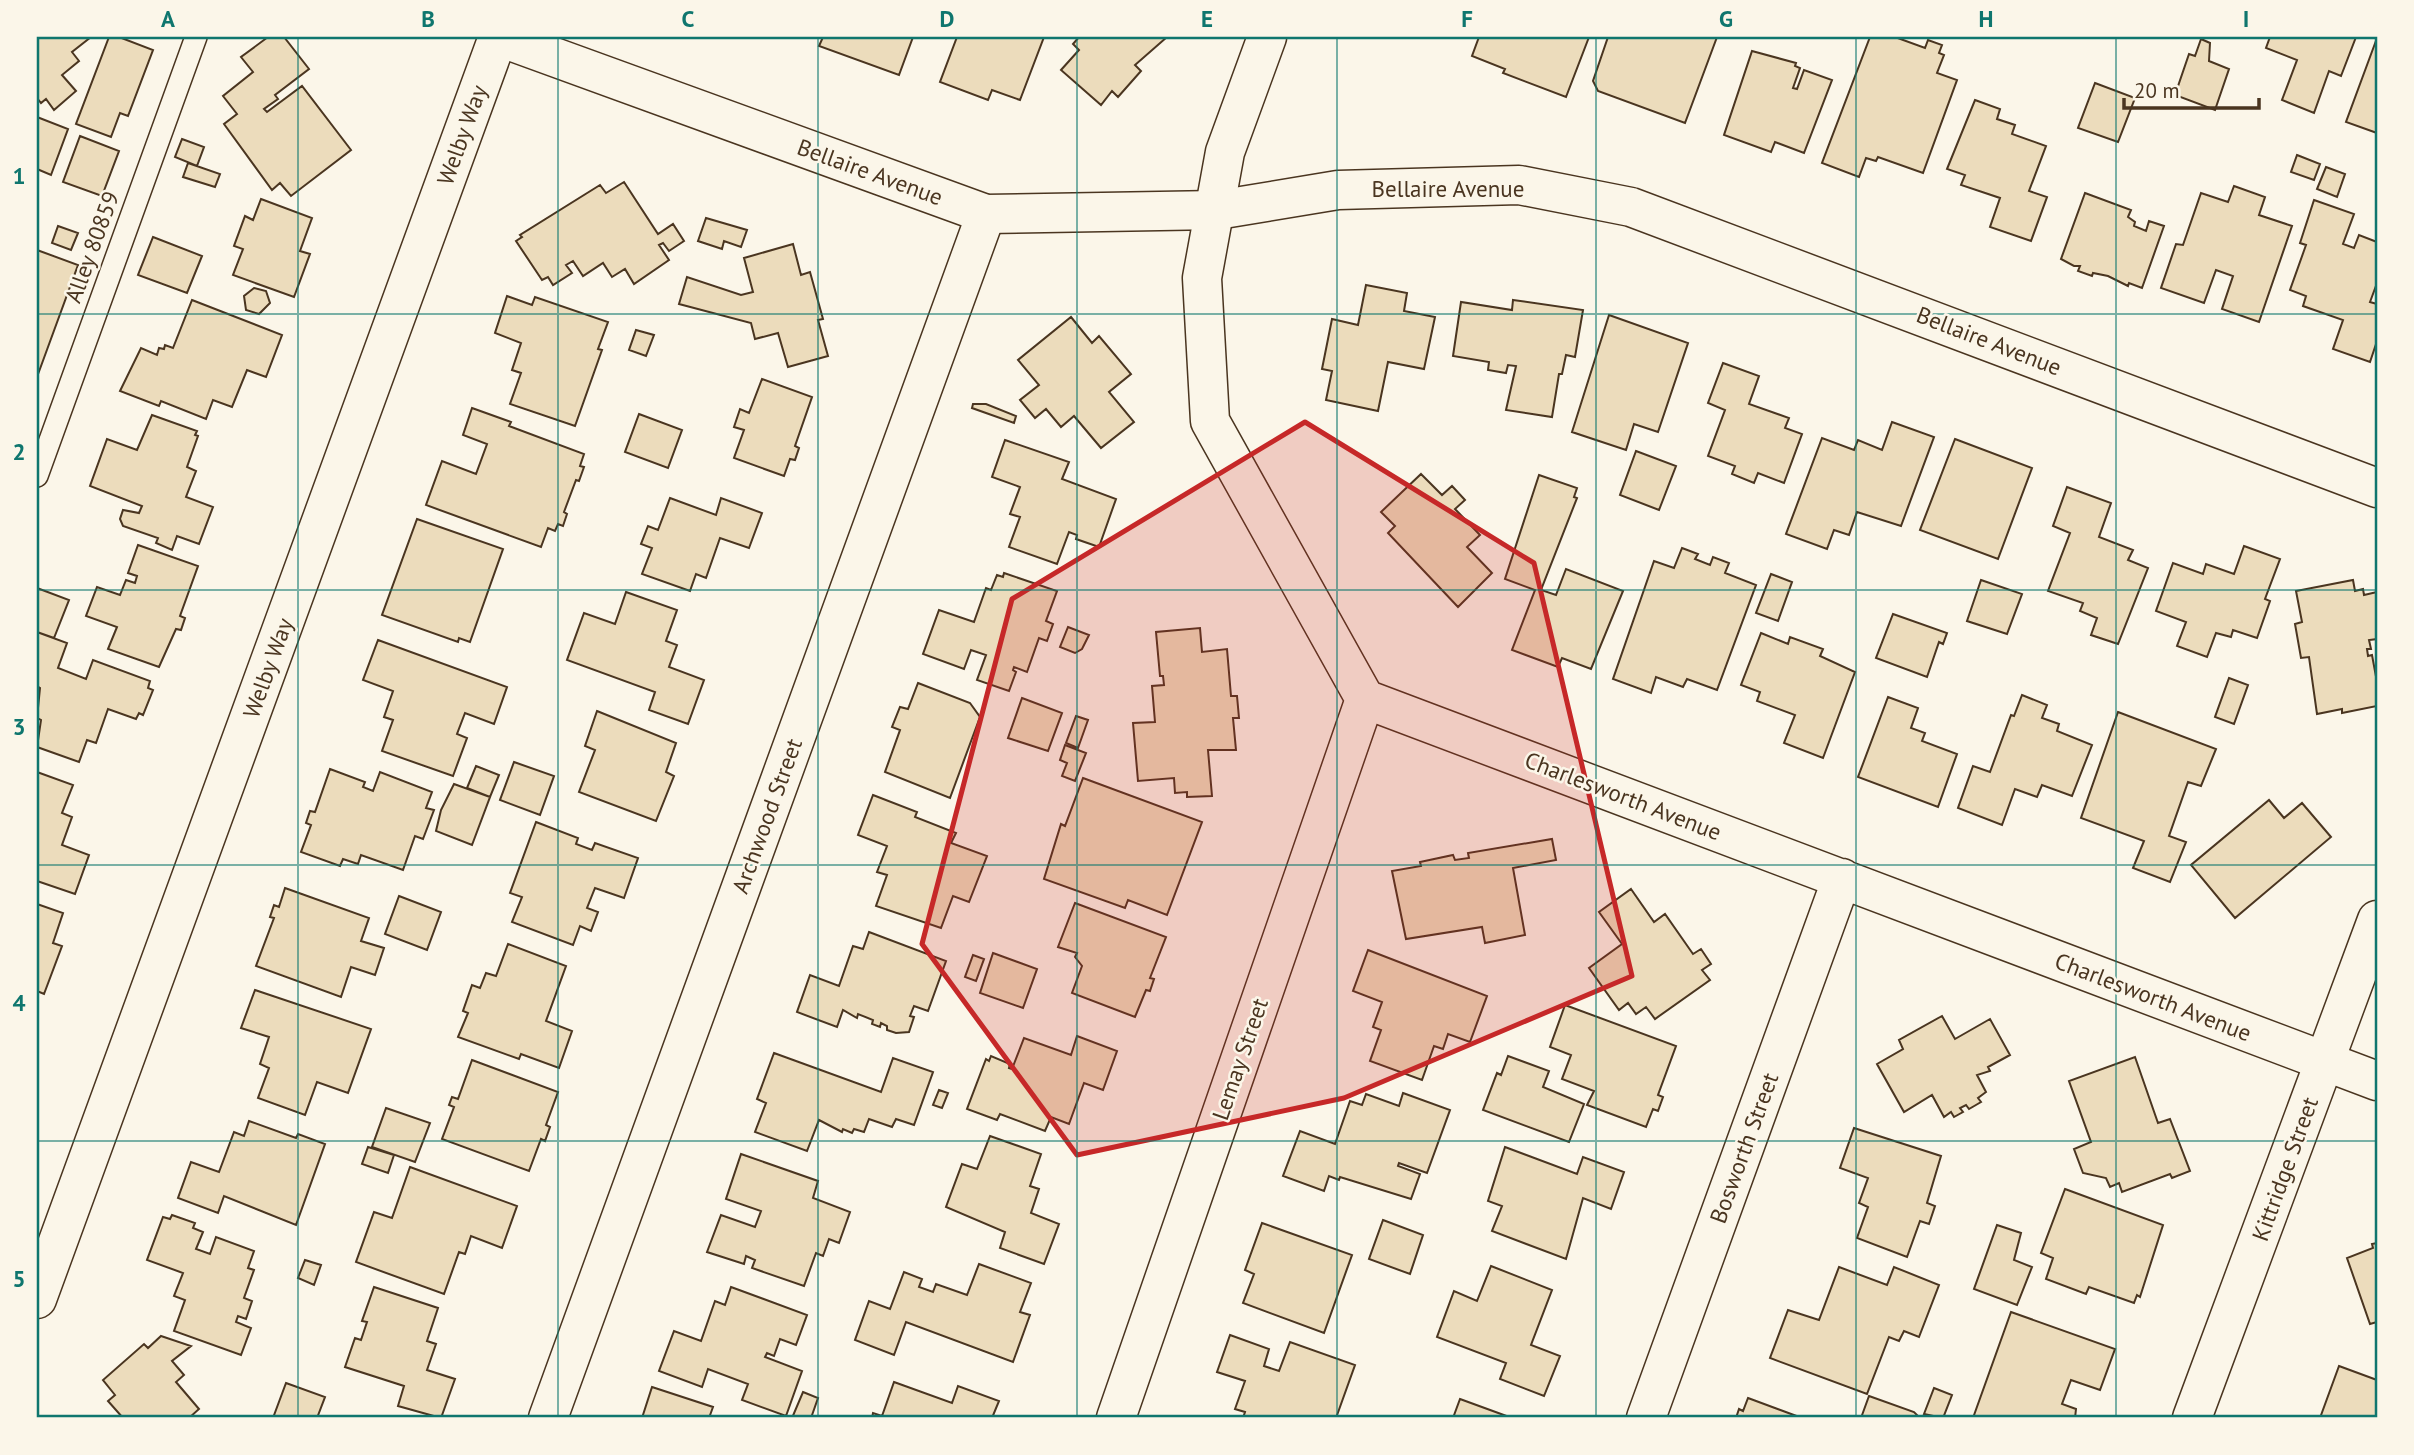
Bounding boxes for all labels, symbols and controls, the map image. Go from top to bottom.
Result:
text: A [161,4,175,33]
text: B [421,4,435,33]
text: C [682,4,695,33]
text: D [940,4,954,33]
text: E [1201,4,1213,33]
text: F [1461,4,1473,33]
text: G [1719,4,1733,33]
text: H [1979,4,1993,33]
text: I [2243,4,2249,33]
scale bar [2124,66,2258,110]
text: 20 m [2134,77,2180,104]
street label: Welby Way [430,81,493,189]
street label: Bellaire Avenue [793,132,947,211]
text: 1 [12,161,26,190]
street label: Bellaire Avenue [1372,174,1524,203]
street label: Alley 80859 [58,187,125,307]
street label: Bellaire Avenue [1913,300,2066,381]
text: 2 [12,437,26,466]
street label: Welby Way [236,614,299,722]
text: 3 [12,712,26,741]
street label: Archwood Street [725,734,808,897]
street label: Charlesworth Avenue [1521,745,1726,846]
street label: Charlesworth Avenue [2051,946,2256,1047]
text: 4 [12,988,26,1017]
street label: Lemay Street [1205,994,1274,1124]
street label: Bosworth Street [1703,1068,1784,1227]
street label: Kittridge Street [2245,1093,2324,1245]
text: 5 [12,1264,26,1293]

